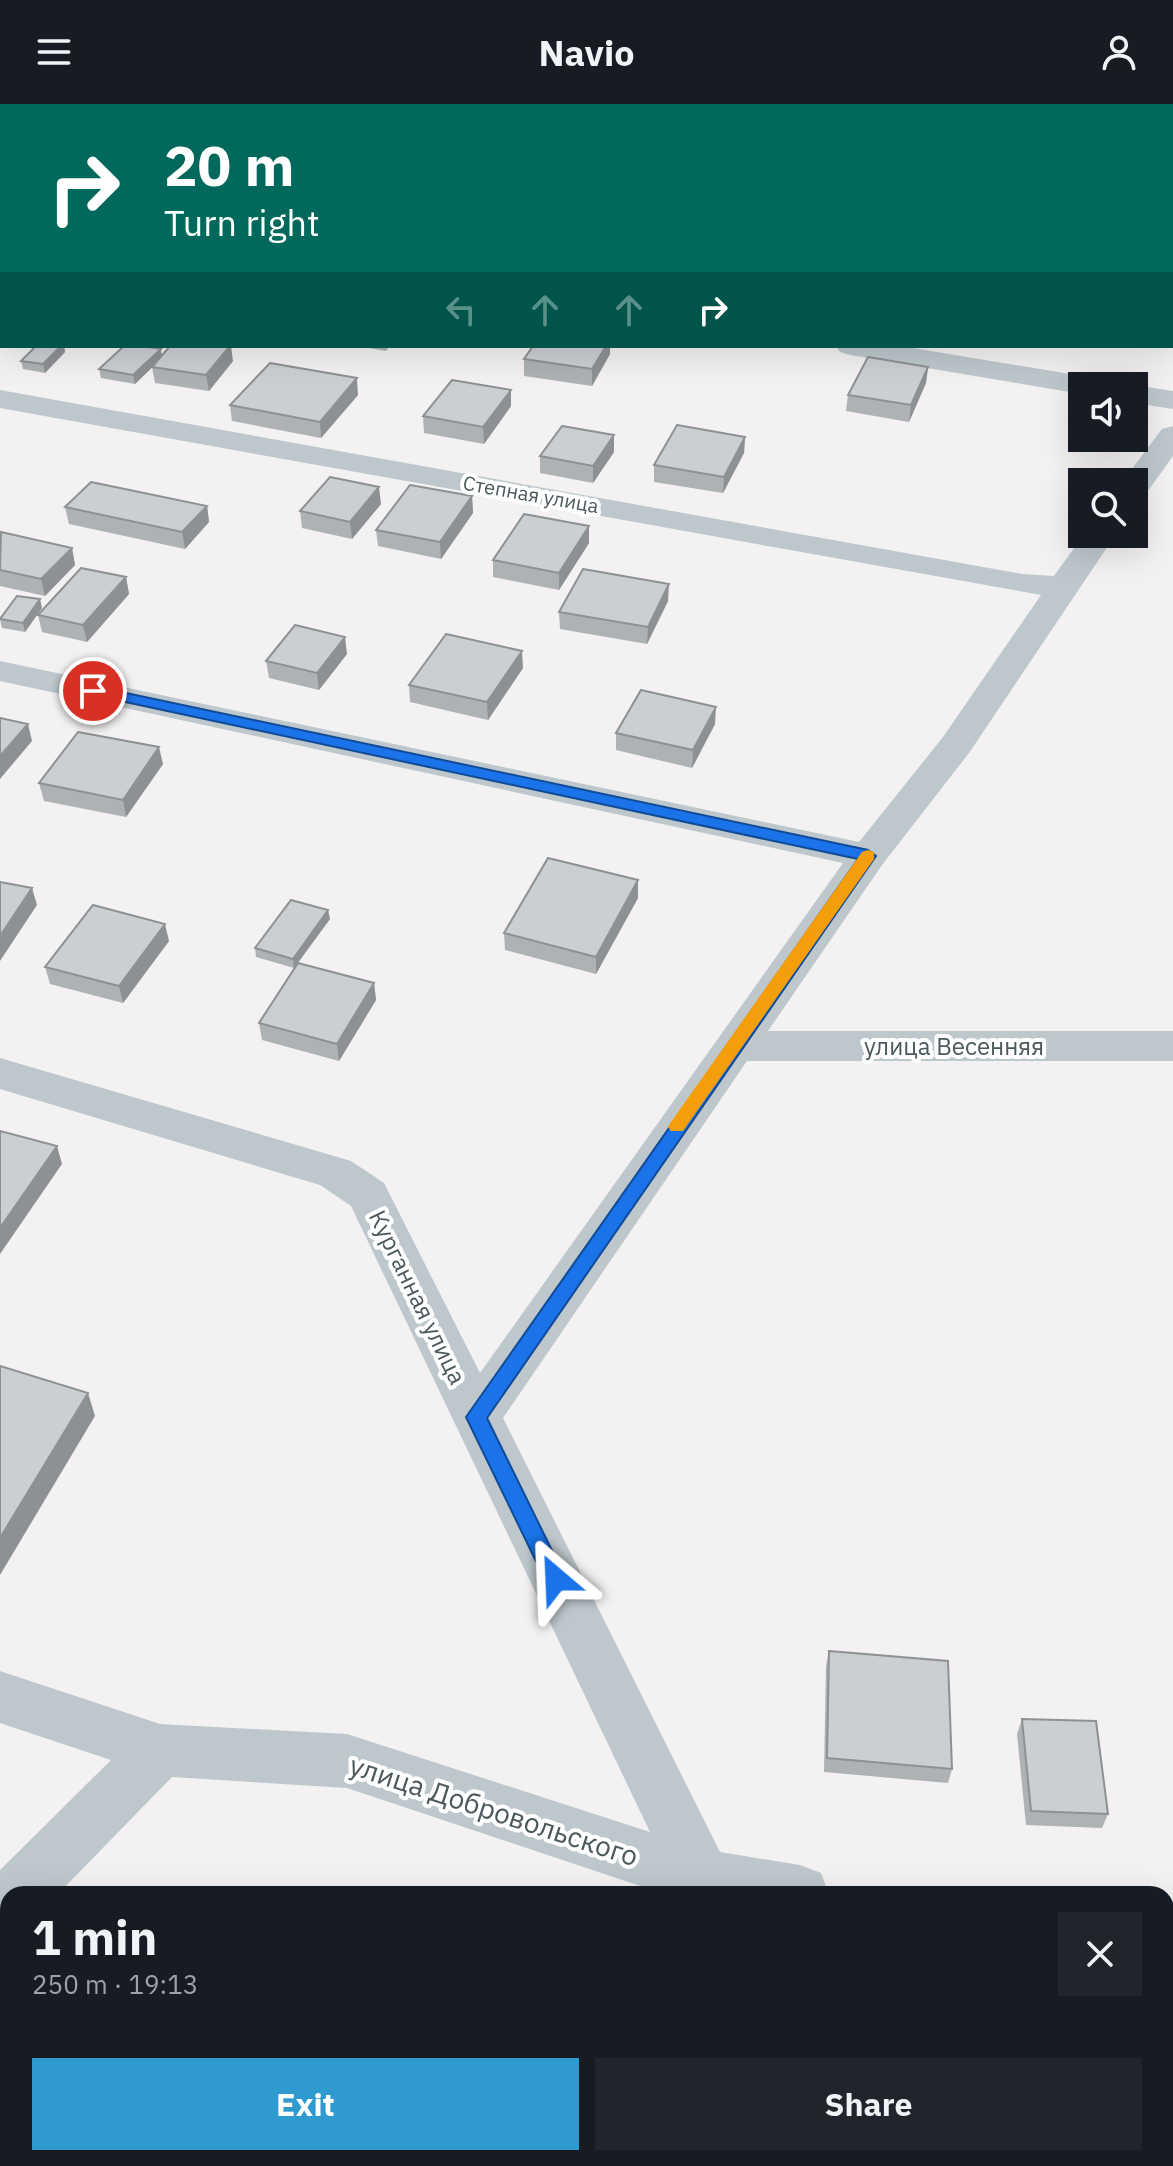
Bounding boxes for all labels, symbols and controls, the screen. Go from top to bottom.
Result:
text: Navio [538,29,635,76]
icon: menu [32,30,76,74]
icon: person [1097,30,1141,74]
text: 20 m [164,129,294,201]
icon: right [32,136,136,240]
text: Turn right [164,199,320,246]
icon: left [439,288,483,332]
icon: ahead [523,288,567,332]
icon: ahead [607,288,651,332]
icon: right [691,288,735,332]
map controls [1068,372,1148,548]
button: sound [1068,372,1148,452]
button: search [1068,468,1148,548]
street label: Степная улица [461,469,601,519]
pin [59,657,127,725]
icon: arrive [71,669,115,713]
street label: улица Весенняя [864,1030,1044,1062]
street label: Курганная улица [362,1205,474,1390]
position arrow [514,1537,598,1621]
street label: улица Добровольского [345,1746,643,1874]
text: 1 min [32,1906,157,1968]
button: close [1058,1912,1142,1996]
text: 250 m · 19:13 [32,1967,198,2001]
button: Exit [32,2058,579,2150]
button: Share [595,2058,1142,2150]

